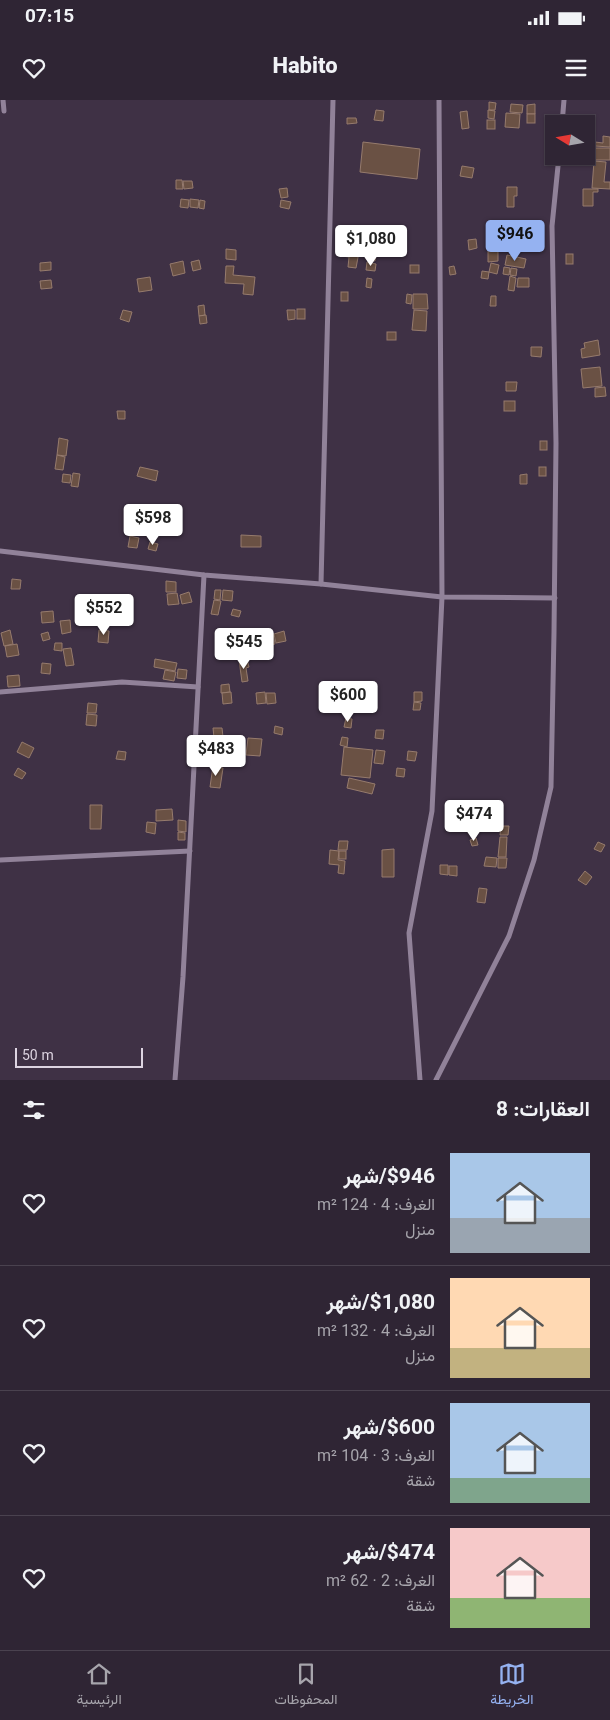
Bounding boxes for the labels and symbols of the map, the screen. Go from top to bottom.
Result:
north arrow [545,115,595,165]
pin: $946 [485,220,545,262]
pin: $1,080 [330,224,412,267]
pin: $598 [123,504,183,546]
pin: $552 [74,594,134,636]
pin: $545 [214,628,274,670]
pin: $600 [318,680,378,723]
pin: $483 [186,734,246,777]
pin: $474 [444,800,504,842]
scale bar [15,1045,142,1068]

